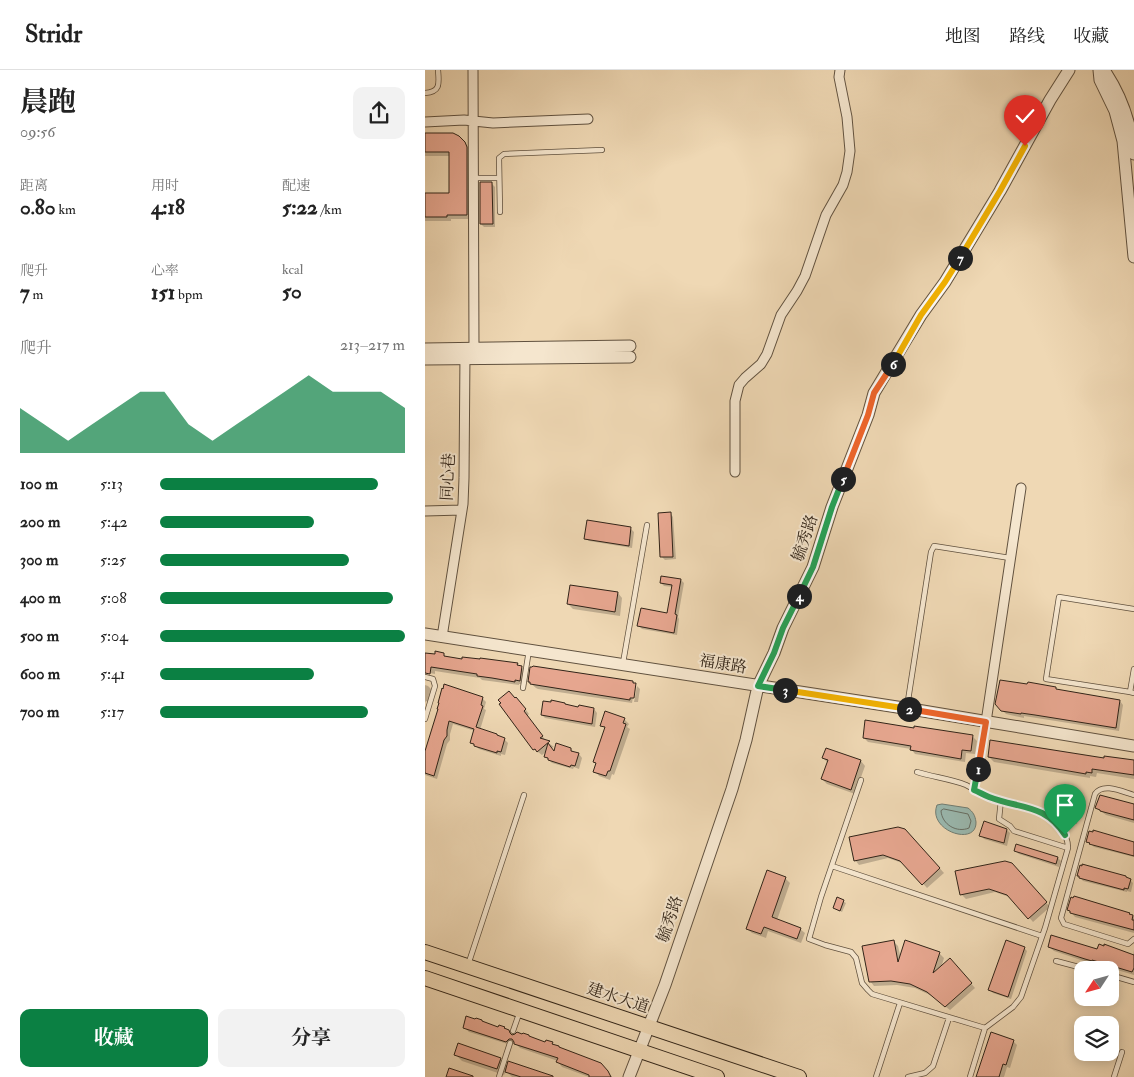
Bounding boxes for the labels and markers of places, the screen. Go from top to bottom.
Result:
pin [1004,95,1046,146]
pin: 7 [947,246,973,270]
pin: 6 [881,352,905,376]
pin: 5 [831,466,855,492]
pin: 4 [787,584,811,608]
pin: 3 [773,678,797,702]
pin: 2 [897,696,921,722]
pin: 1 [965,756,991,782]
pin [1044,784,1086,835]

